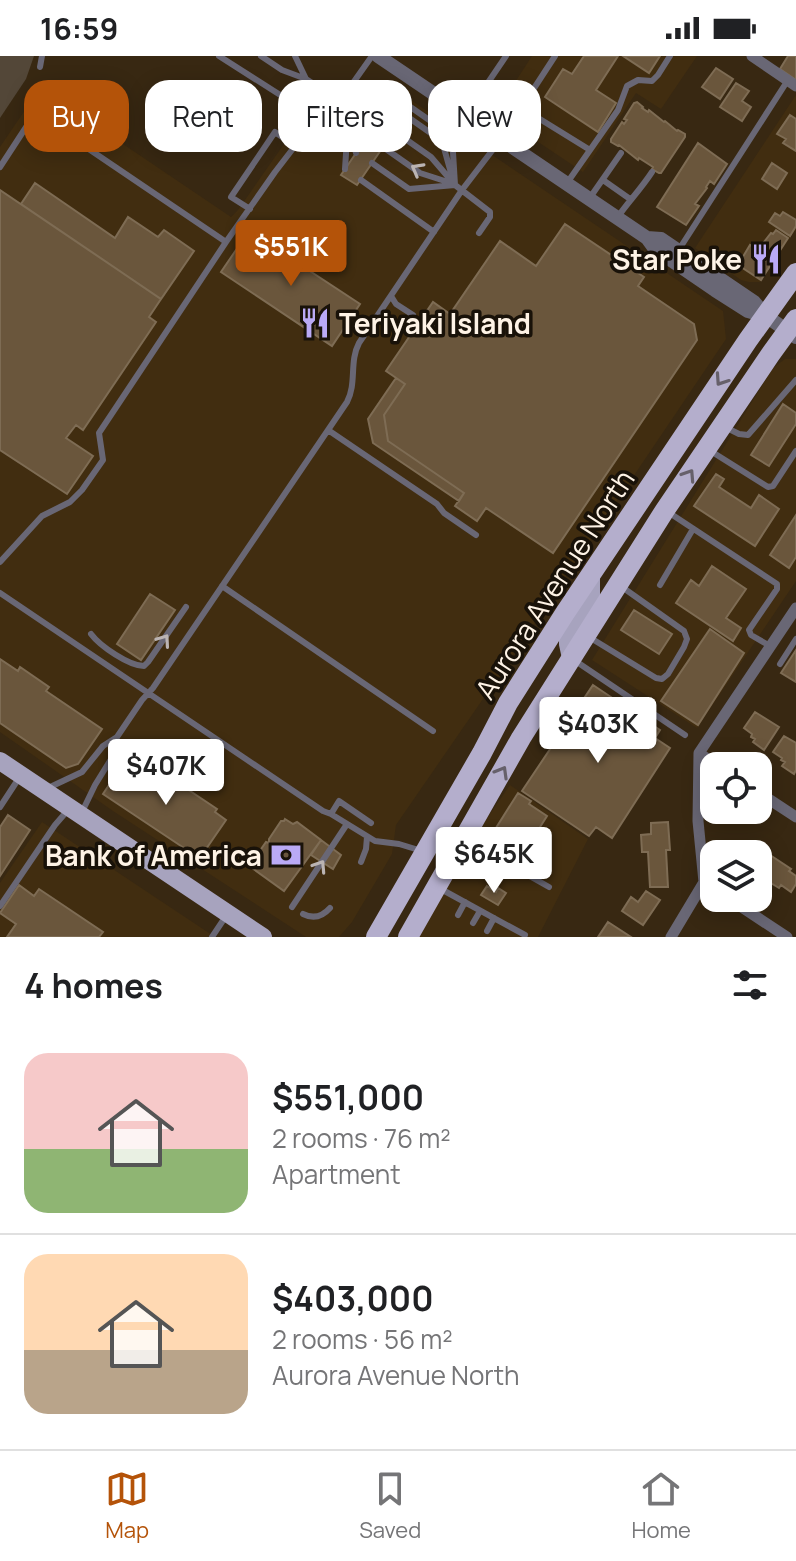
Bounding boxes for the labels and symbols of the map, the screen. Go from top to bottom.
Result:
one-way arrow [411,163,426,179]
pin: $551K [235,220,347,288]
place label: Star Poke [612,240,742,278]
restaurant icon: Star Poke [749,242,783,276]
place label: Teriyaki Island [339,304,531,342]
restaurant icon: Teriyaki Island [298,306,332,340]
one-way arrow [716,371,731,385]
street label: Aurora Avenue North [465,462,643,706]
one-way arrow [679,470,694,484]
one-way arrow [154,634,169,648]
pin: $403K [542,697,654,765]
pin: $407K [110,739,222,807]
one-way arrow [492,766,508,781]
pin: $645K [438,827,550,895]
place label: Bank of America [45,836,262,874]
bank icon: Bank of America [269,838,303,872]
one-way arrow [310,860,325,874]

